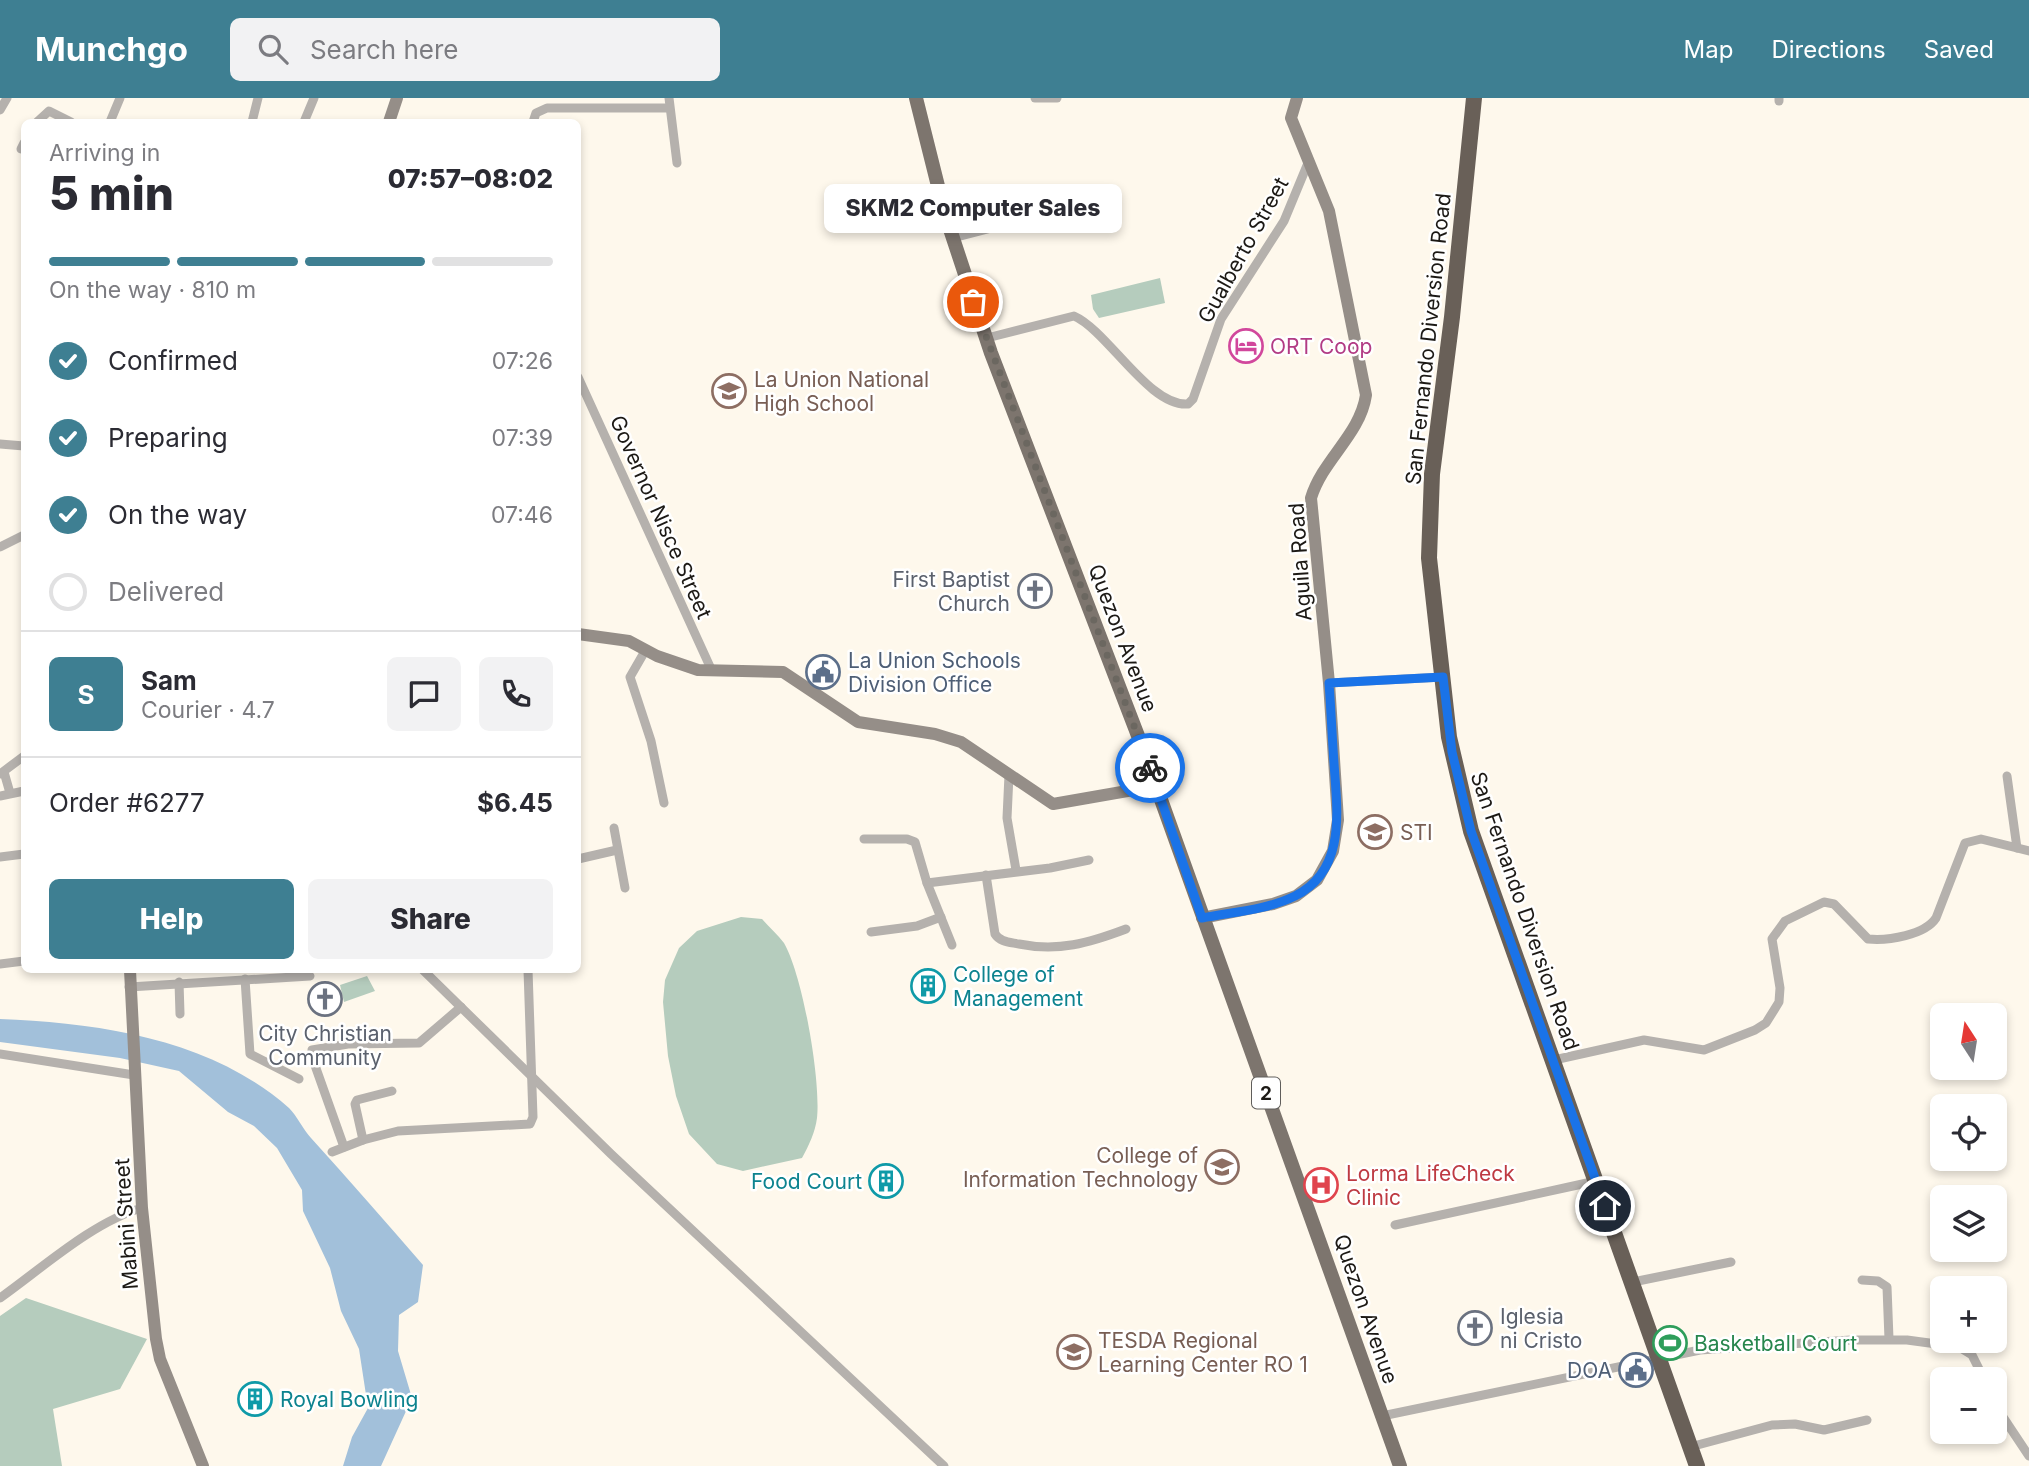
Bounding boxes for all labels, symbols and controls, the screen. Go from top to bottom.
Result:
search box [230,18,720,81]
text: Munchgo [35,29,188,69]
icon: search [254,30,292,68]
text: Search here [310,34,459,65]
text: Map [1684,35,1733,64]
text: Directions [1771,35,1886,64]
text: Saved [1924,35,1994,64]
text: Arriving in [49,139,160,167]
text: 07:57–08:02 [388,163,553,194]
text: 5 min [49,165,174,221]
street label: Gualberto Street [1193,173,1293,327]
callout: SKM2 Computer Sales [824,183,1122,232]
street label: San Fernando Diversion Road [1400,192,1456,486]
text: SKM2 Computer Sales [846,194,1100,222]
pin [943,272,1003,332]
text: On the way · 810 m [49,276,256,304]
icon: bag [954,283,992,321]
hotel icon: ORT Coop [1227,327,1265,365]
place label: ORT Coop [1270,334,1372,359]
icon: check [49,342,87,380]
text: Confirmed [108,345,238,376]
text: 07:26 [492,347,553,375]
place label: La Union National High School [754,367,929,416]
school or university icon: La Union National High School [710,372,748,410]
street label: Governor Nisce Street [605,411,717,623]
icon: check [49,419,87,457]
text: Preparing [108,422,228,453]
text: 07:39 [492,424,553,452]
icon: check [49,496,87,534]
text: On the way [108,499,247,530]
text: 07:46 [491,501,553,529]
street label: Aguila Road [1283,502,1317,622]
street label: Quezon Avenue [1083,561,1163,715]
place label: First Baptist Church [892,567,1010,616]
church icon: First Baptist Church [1016,572,1054,610]
text: Delivered [108,576,224,607]
place label: La Union Schools Division Office [848,648,1021,697]
public building icon: La Union Schools Division Office [804,653,842,691]
button: chat [387,657,461,731]
button: phone [479,657,553,731]
text: Sam [141,665,197,696]
text: S [77,679,95,710]
text: Courier · 4.7 [141,696,275,724]
courier [1115,733,1185,803]
icon: bike [1131,749,1169,787]
street label: San Fernando Diversion Road [1465,768,1585,1054]
text: Order #6277 [49,787,205,818]
text: $6.45 [477,787,553,818]
school or university icon: STI [1356,813,1394,851]
place label: STI [1400,820,1433,845]
button: Help [49,879,294,959]
button: Share [308,879,553,959]
place label: College of Management [953,962,1083,1011]
building icon: College of Management [909,967,947,1005]
church icon: City Christian Community [306,980,344,1018]
north arrow [1930,1003,2007,1080]
map controls [1930,1003,2007,1444]
place label: City Christian Community [258,1021,392,1070]
road number: 2 [1252,1077,1280,1108]
button: locate [1930,1094,2007,1171]
place label: College of Information Technology [963,1143,1198,1192]
school or university icon: College of Information Technology [1203,1148,1241,1186]
street label: Mabini Street [109,1157,143,1290]
place label: Lorma LifeCheck Clinic [1346,1161,1515,1210]
building icon: Food Court [867,1162,905,1200]
hospital icon: Lorma LifeCheck Clinic [1302,1166,1340,1204]
place label: Food Court [751,1169,862,1194]
pin [1575,1176,1635,1236]
button: layers [1930,1185,2007,1262]
icon: home [1586,1187,1624,1225]
street label: Quezon Avenue [1329,1231,1403,1387]
button: + [1930,1276,2007,1353]
place label: Iglesia ni Cristo [1500,1304,1582,1353]
church icon: Iglesia ni Cristo [1456,1309,1494,1347]
sports icon: Basketball Court [1651,1324,1689,1362]
place label: TESDA Regional Learning Center RO 1 [1098,1328,1308,1377]
place label: Basketball Court [1694,1331,1857,1356]
school or university icon: TESDA Regional Learning Center RO 1 [1055,1333,1093,1371]
public building icon: DOA [1617,1351,1655,1389]
place label: DOA [1567,1358,1612,1383]
button: − [1930,1367,2007,1444]
building icon: Royal Bowling [236,1380,274,1418]
place label: Royal Bowling [280,1387,418,1412]

